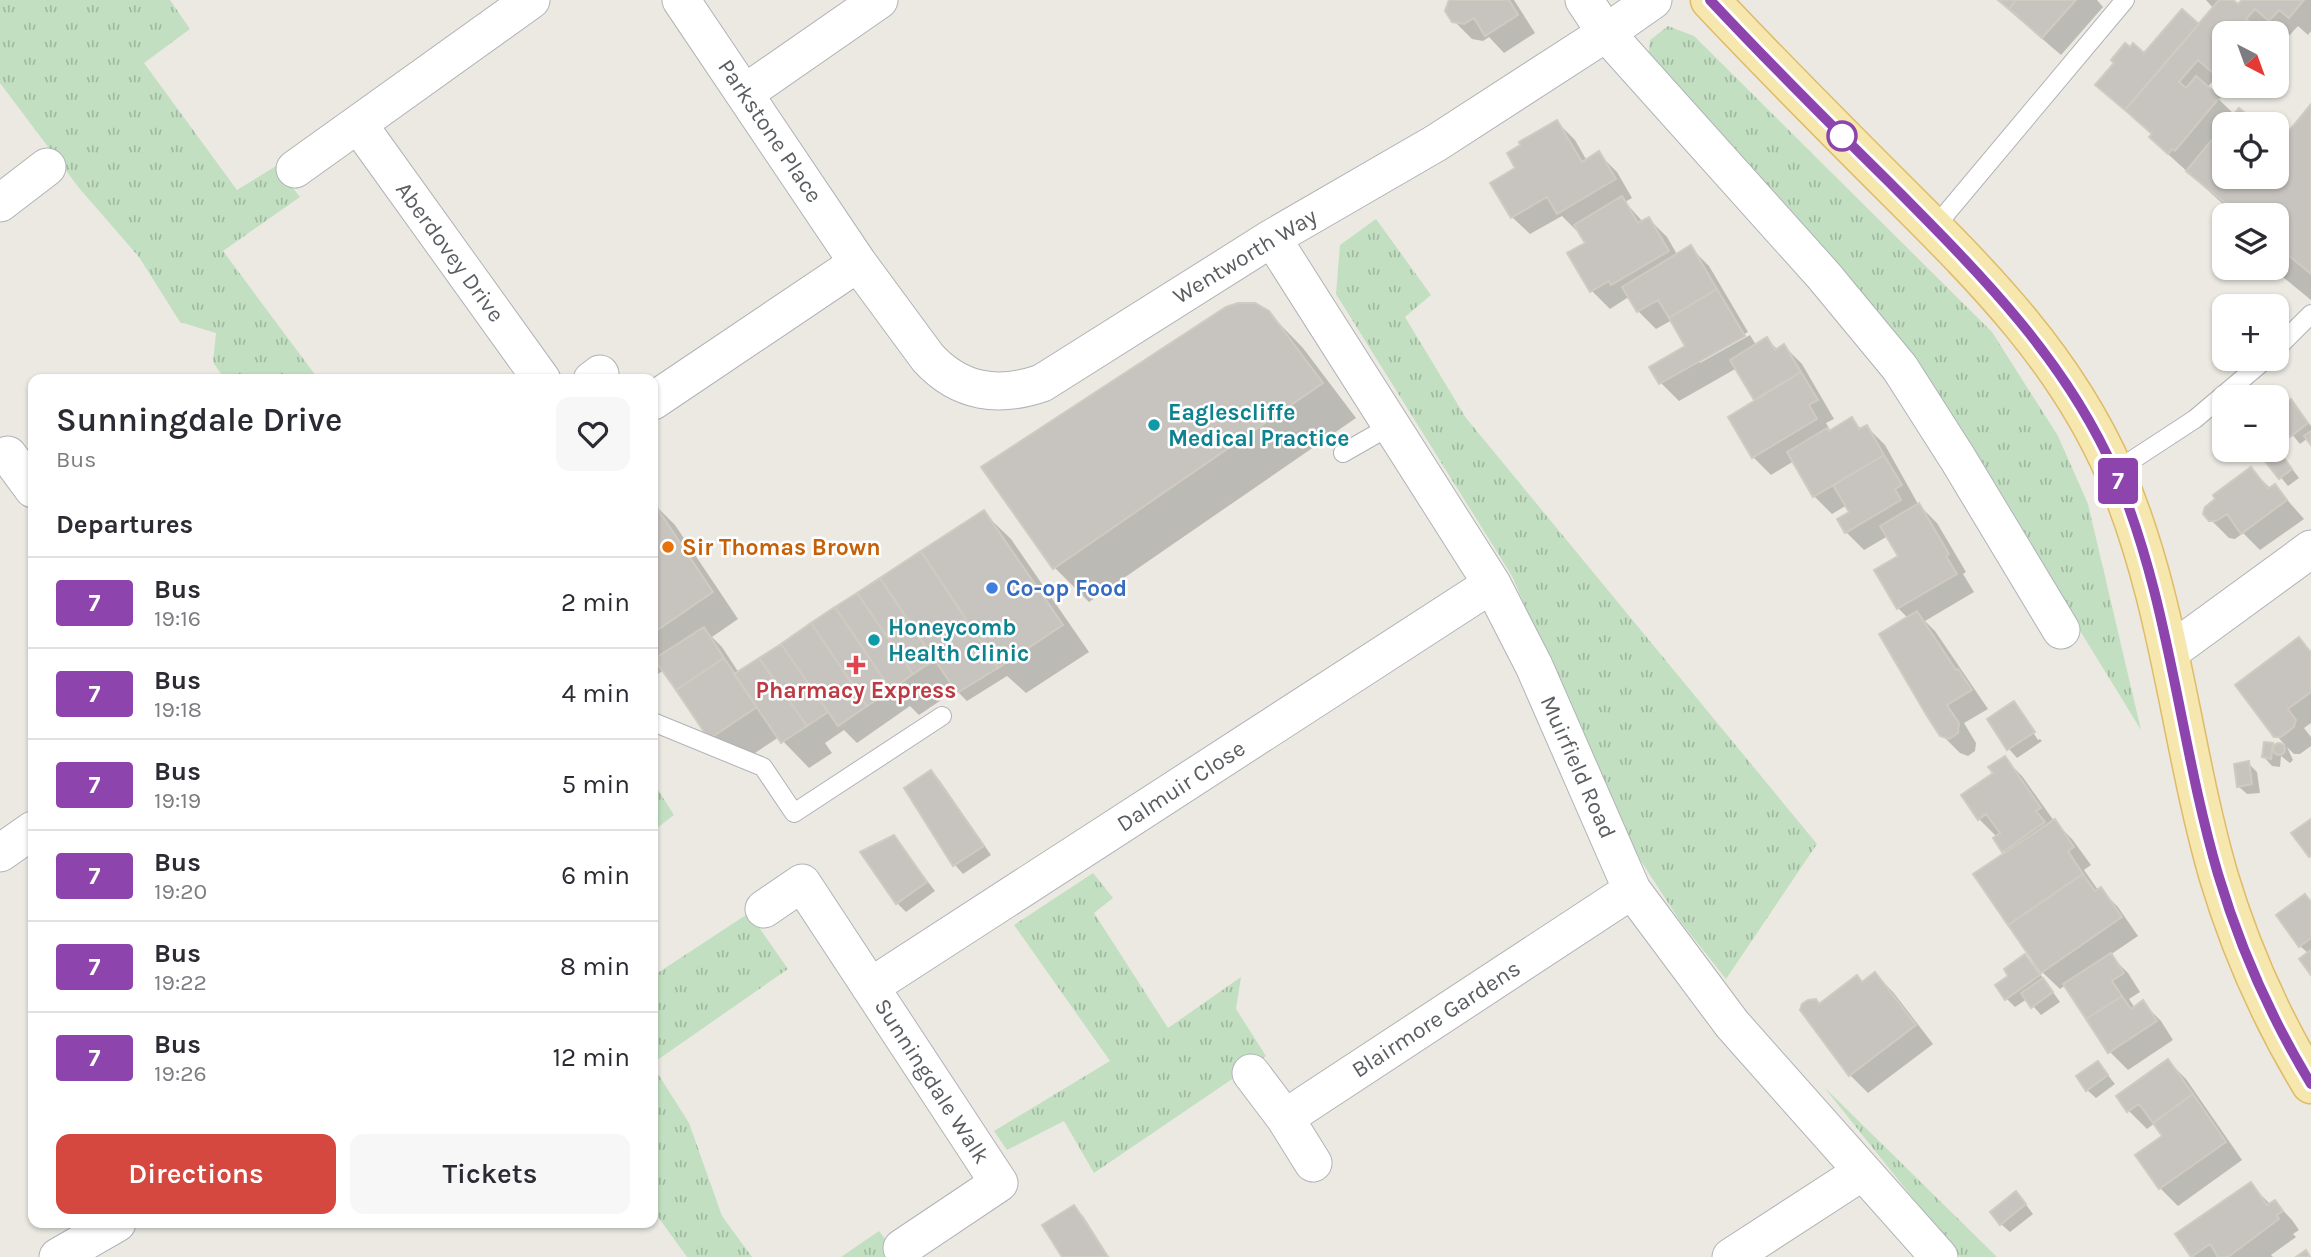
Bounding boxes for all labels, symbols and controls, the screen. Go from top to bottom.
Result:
north arrow [2212,21,2289,98]
map controls [2212,21,2289,462]
street label: Parkstone Place [712,54,828,208]
button: locate [2212,112,2289,189]
unlabelled marker [1827,121,1857,151]
street label: Aberdovey Drive [390,177,510,327]
street label: Wentworth Way [1168,202,1322,310]
button: layers [2212,203,2289,280]
button: + [2212,294,2289,371]
button: − [2212,385,2289,462]
button: heart [556,397,630,471]
place label: Eaglescliffe Medical Practice [1168,399,1349,452]
text: Sunningdale Drive [56,401,342,439]
marker: Eaglescliffe Medical Practice [1146,417,1162,433]
text: Bus [56,446,96,473]
line badge: 7 [2095,458,2141,504]
text: 7 [2112,467,2124,495]
text: Departures [56,509,193,540]
place label: Sir Thomas Brown [682,534,881,561]
marker: Sir Thomas Brown [660,539,676,555]
text: Bus [154,574,201,605]
place label: Co-op Food [1006,575,1127,602]
marker: Co-op Food [984,580,1000,596]
text: 2 min [561,587,630,618]
text: 7 [89,589,100,617]
text: 19:16 [154,605,201,632]
place label: Honeycomb Health Clinic [888,614,1029,667]
marker: Honeycomb Health Clinic [866,632,882,648]
marker: Pharmacy Express [848,657,864,673]
text: Bus [154,665,201,696]
place label: Pharmacy Express [756,677,956,704]
text: 4 min [562,678,630,709]
text: 7 [89,680,100,708]
street label: Muirfield Road [1534,691,1622,843]
text: 19:18 [154,696,202,723]
street label: Dalmuir Close [1112,735,1250,837]
text: Bus [154,756,201,787]
text: 5 min [561,769,630,800]
text: 7 [89,771,100,799]
text: 19:19 [154,787,201,814]
text: Bus [154,847,201,878]
text: 6 min [561,860,630,891]
text: 7 [89,862,100,890]
text: 19:20 [154,878,207,905]
text: Bus [154,938,201,969]
text: 8 min [560,951,630,982]
text: 7 [89,953,100,981]
street label: Blairmore Gardens [1347,954,1525,1084]
text: 19:22 [154,969,207,996]
street label: Sunningdale Walk [869,993,995,1169]
text: Bus [154,1029,201,1060]
text: 12 min [552,1042,630,1073]
text: 7 [89,1044,100,1072]
text: 19:26 [154,1060,207,1087]
button: Directions [56,1134,336,1214]
button: Tickets [350,1134,630,1214]

